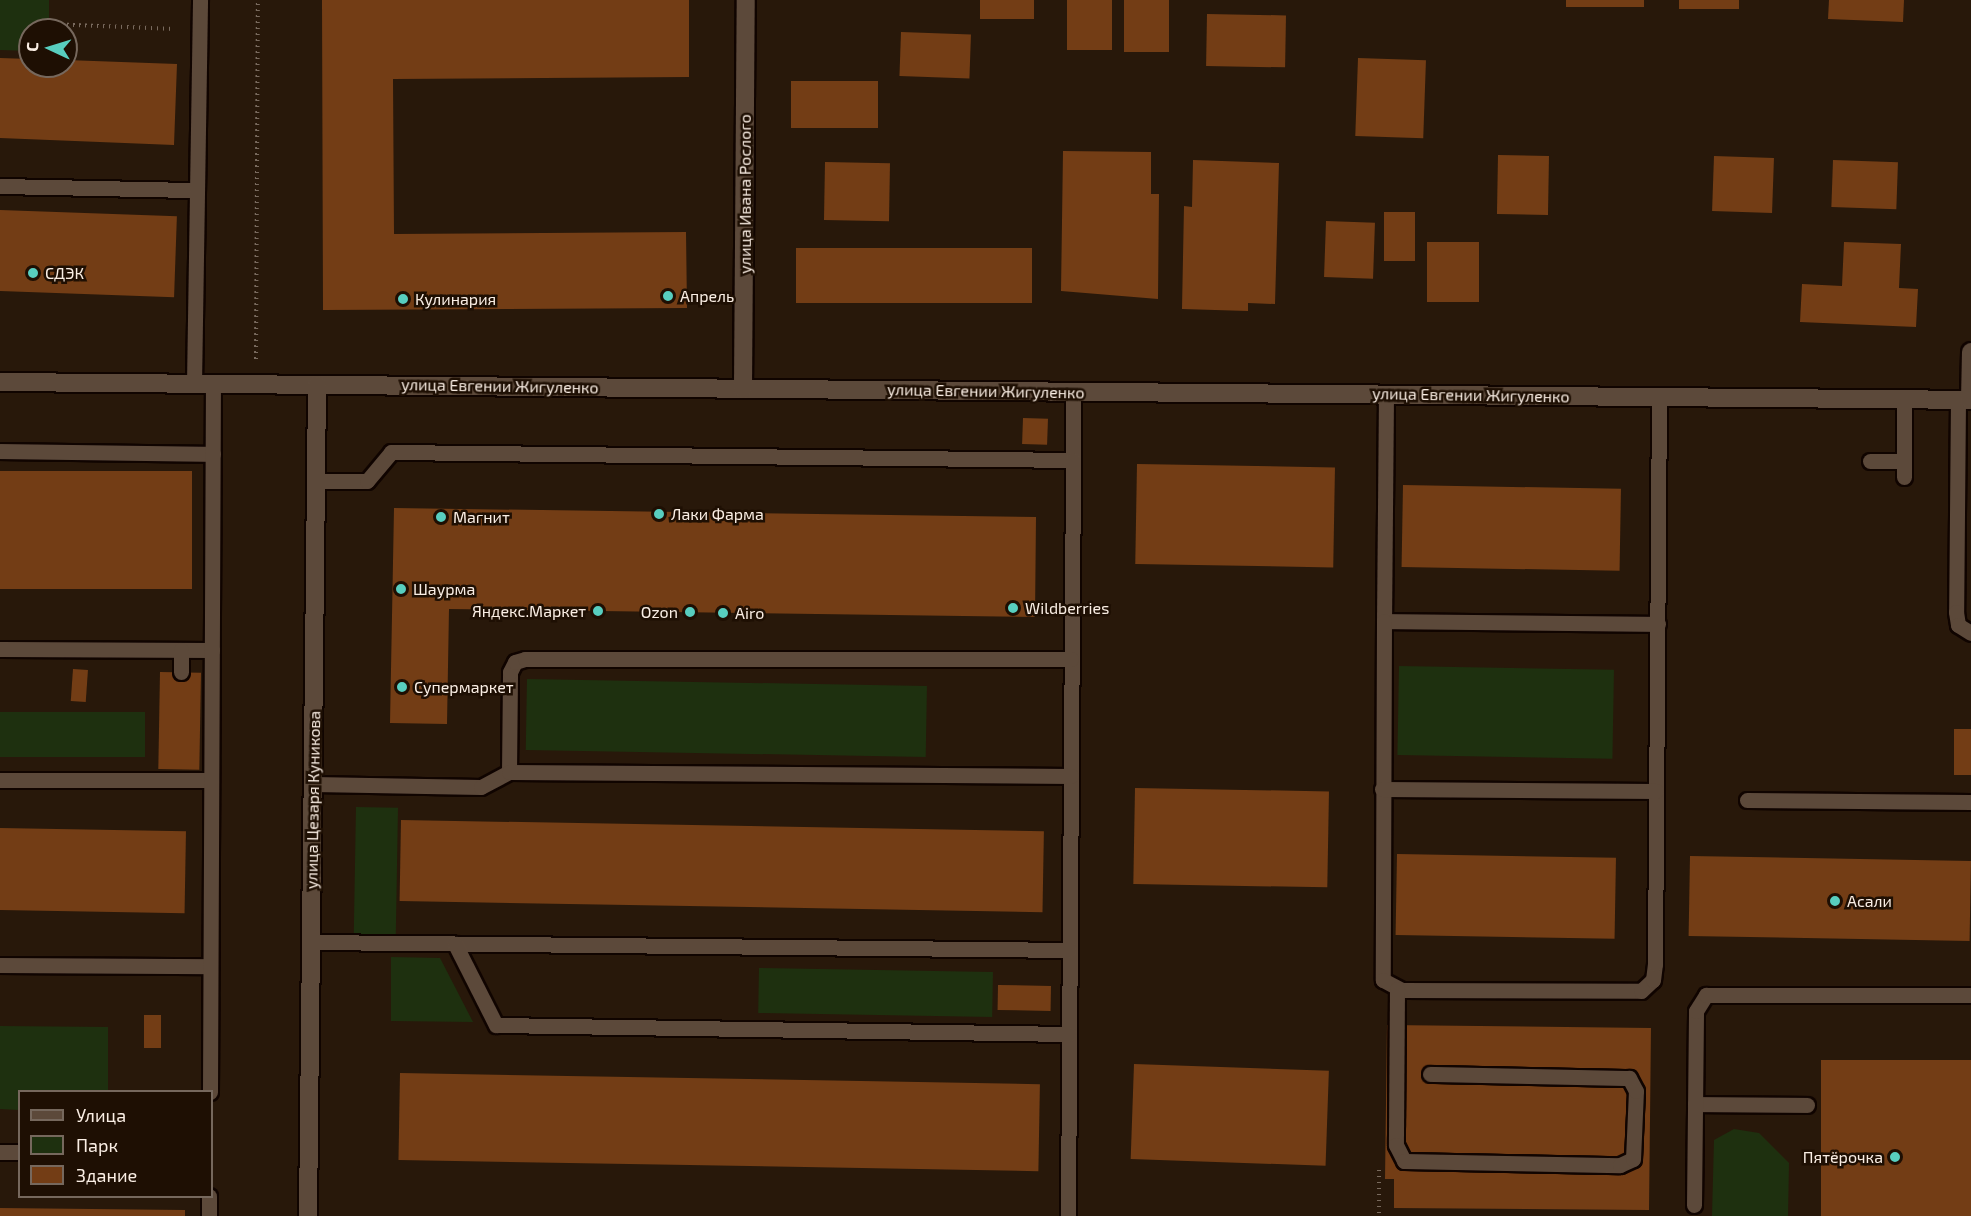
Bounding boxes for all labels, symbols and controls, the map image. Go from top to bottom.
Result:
north arrow [18,18,78,78]
text: С [22,41,41,52]
street label: улица Ивана Рослого [735,114,755,274]
place label: СДЭК [45,263,84,283]
marker: СДЭК [26,266,40,280]
place label: Апрель [680,286,734,306]
place label: Кулинария [415,289,496,309]
marker: Апрель [661,289,675,303]
marker: Кулинария [396,292,410,306]
street label: улица Евгении Жигуленко [401,375,599,397]
street label: улица Евгении Жигуленко [887,380,1085,402]
street label: улица Евгении Жигуленко [1372,384,1570,406]
place label: Лаки Фарма [671,504,764,524]
place label: Магнит [453,507,510,527]
marker: Лаки Фарма [652,507,666,521]
marker: Магнит [434,510,448,524]
place label: Шаурма [413,579,475,599]
marker: Шаурма [394,582,408,596]
place label: Wildberries [1025,598,1109,618]
place label: Яндекс.Маркет [472,601,586,621]
marker: Wildberries [1006,601,1020,615]
place label: Ozon [641,602,678,622]
place label: Airo [735,603,764,623]
marker: Яндекс.Маркет [591,604,605,618]
marker: Ozon [683,605,697,619]
marker: Airo [716,606,730,620]
place label: Супермаркет [414,677,513,697]
marker: Супермаркет [395,680,409,694]
street label: улица Цезаря Куникова [302,711,324,889]
place label: Асали [1847,891,1892,911]
marker: Асали [1828,894,1842,908]
legend [18,1090,213,1198]
text: Улица [76,1104,126,1126]
text: Парк [76,1134,118,1156]
place label: Пятёрочка [1803,1147,1883,1167]
marker: Пятёрочка [1888,1150,1902,1164]
text: Здание [76,1164,137,1186]

